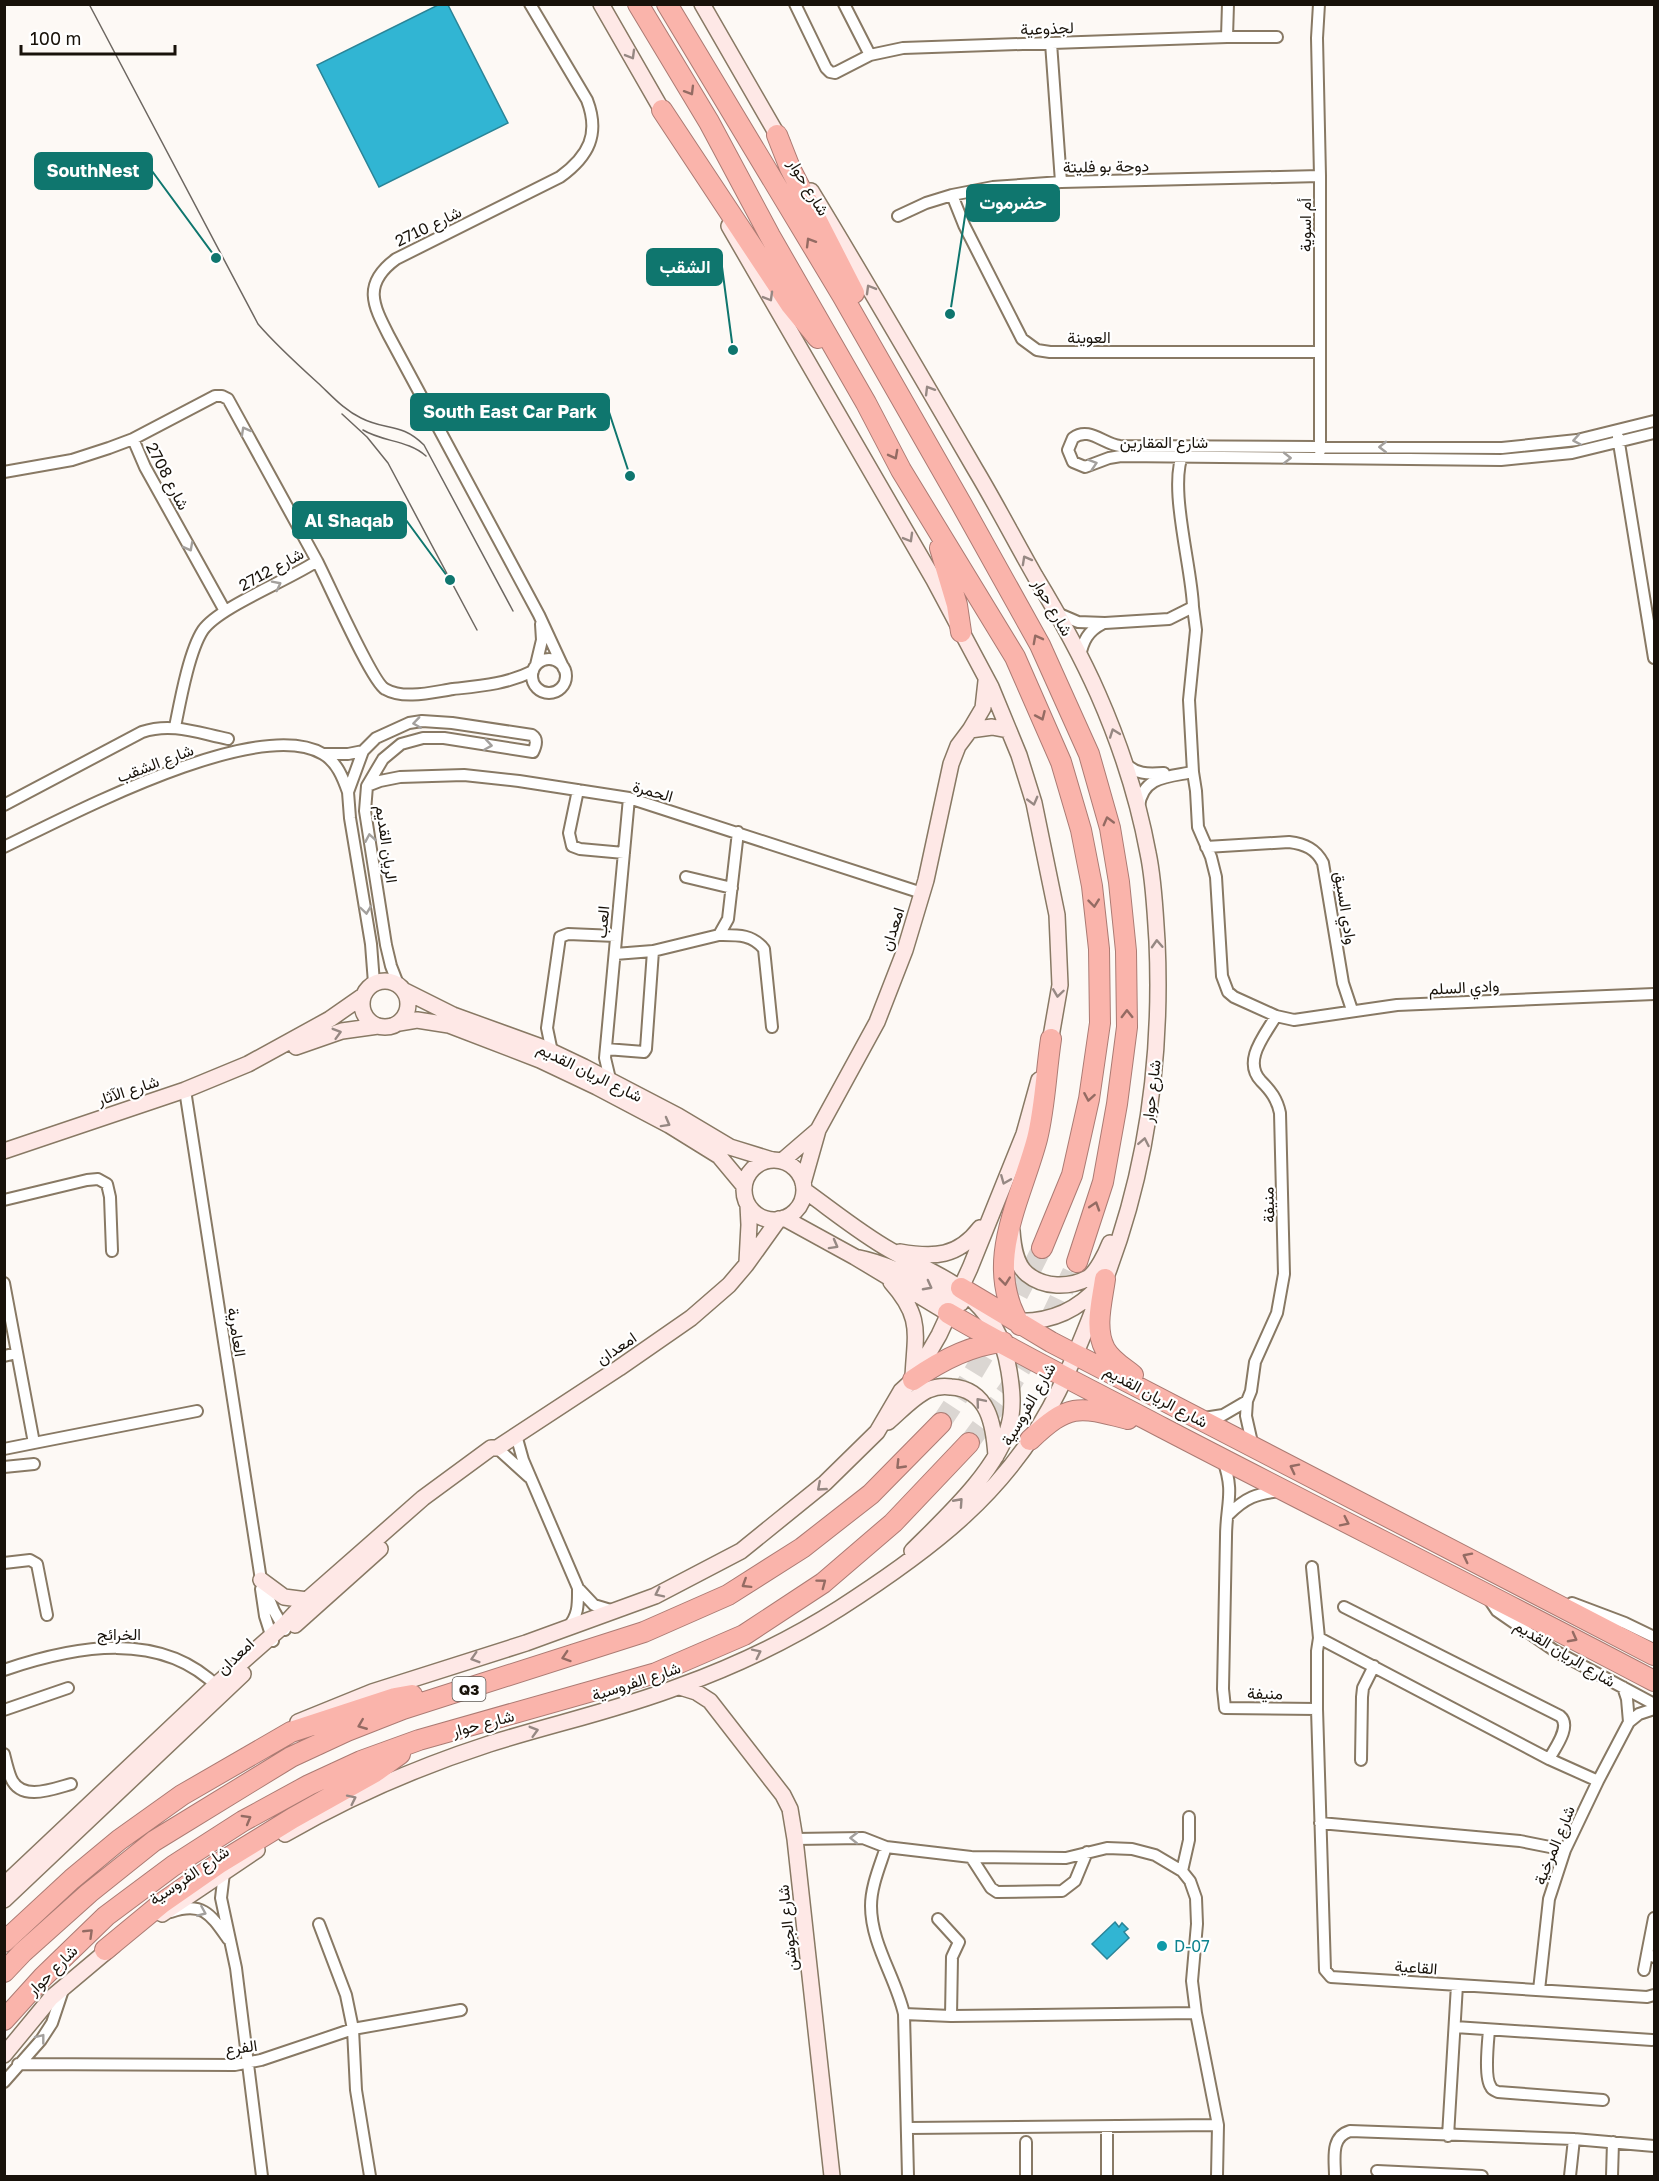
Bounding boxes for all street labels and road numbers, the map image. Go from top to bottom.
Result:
street label: لجذوعية [1020,17,1074,40]
street label: شارع حوار [782,154,834,220]
street label: دوحة بو فليتة [1063,155,1149,178]
street label: أم اسوية [1295,198,1316,252]
street label: شارع 2710 [391,201,465,252]
street label: العوينة [1067,327,1111,348]
street label: شارع المقارين [1120,432,1208,454]
street label: شارع 2708 [140,439,194,514]
street label: شارع 2712 [235,543,308,597]
street label: شارع حوار [1026,574,1077,640]
street label: شارع الشقب [114,739,197,789]
street label: الحمرة [630,776,675,807]
street label: الريان القديم [371,804,402,884]
street label: وادي السيق [1326,870,1362,947]
street label: العب [591,905,613,939]
street label: امعدان [876,905,908,953]
street label: وادي السلم [1428,975,1500,1003]
street label: شارع الريان القديم [533,1038,646,1108]
street label: شارع حوار [1137,1058,1167,1125]
street label: شارع الآثار [94,1071,162,1112]
street label: منيفة [1257,1187,1279,1223]
street label: العامرية [222,1306,251,1358]
street label: امعدان [592,1327,640,1369]
street label: شارع الفروسية [996,1359,1061,1450]
street label: شارع الريان القديم [1100,1360,1211,1433]
street label: شارع الريان القديم [1510,1615,1619,1693]
street label: الخرائج [97,1624,141,1646]
street label: امعدان [212,1633,258,1679]
street label: شارع الفروسية [589,1657,684,1707]
road number: Q3 [452,1677,486,1701]
street label: منيفة [1247,1683,1283,1703]
street label: شارع حوار [449,1705,517,1743]
street label: شارع المرخية [1529,1803,1581,1888]
street label: شارع الفروسية [145,1841,234,1911]
street label: شارع الجوشن [773,1884,803,1972]
street label: شارع حوار [22,1941,83,2002]
street label: القاعية [1394,1956,1438,1978]
street label: الفرع [224,2035,259,2061]

